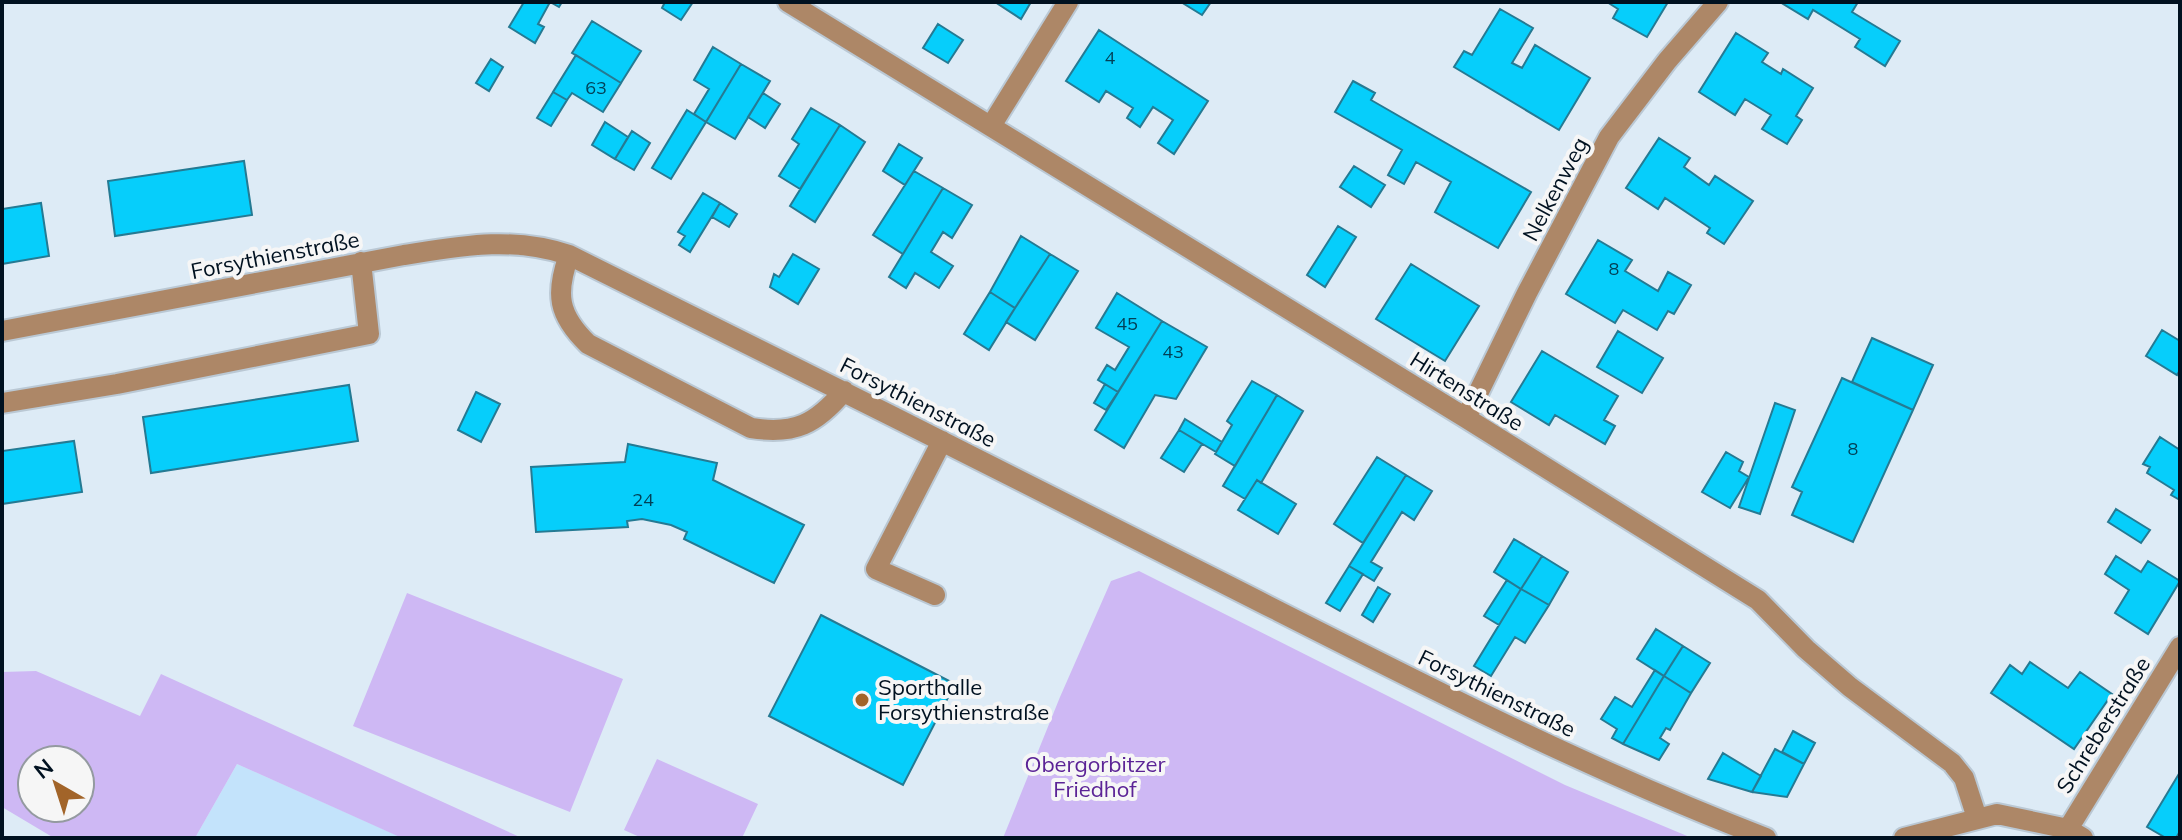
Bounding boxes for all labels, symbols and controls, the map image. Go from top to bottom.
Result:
house number: 4 [1105,46,1116,69]
house number: 63 [585,76,607,99]
street label: Nelkenweg [1516,132,1594,246]
street label: Forsythienstraße [188,225,362,285]
house number: 8 [1609,257,1619,280]
house number: 45 [1116,312,1138,335]
house number: 43 [1162,340,1184,363]
street label: Hirtenstraße [1405,345,1529,437]
street label: Forsythienstraße [835,351,1001,453]
house number: 8 [1848,437,1858,460]
house number: 24 [632,488,654,511]
street label: Forsythienstraße [1414,643,1580,743]
street label: Schreberstraße [2050,651,2156,799]
place label: Sporthalle Forsythienstraße [878,673,1049,726]
marker: Sporthalle Forsythienstraße [853,691,871,709]
north arrow [16,744,96,824]
park label: Obergorbitzer Friedhof [1024,750,1166,803]
text: N [28,752,59,785]

